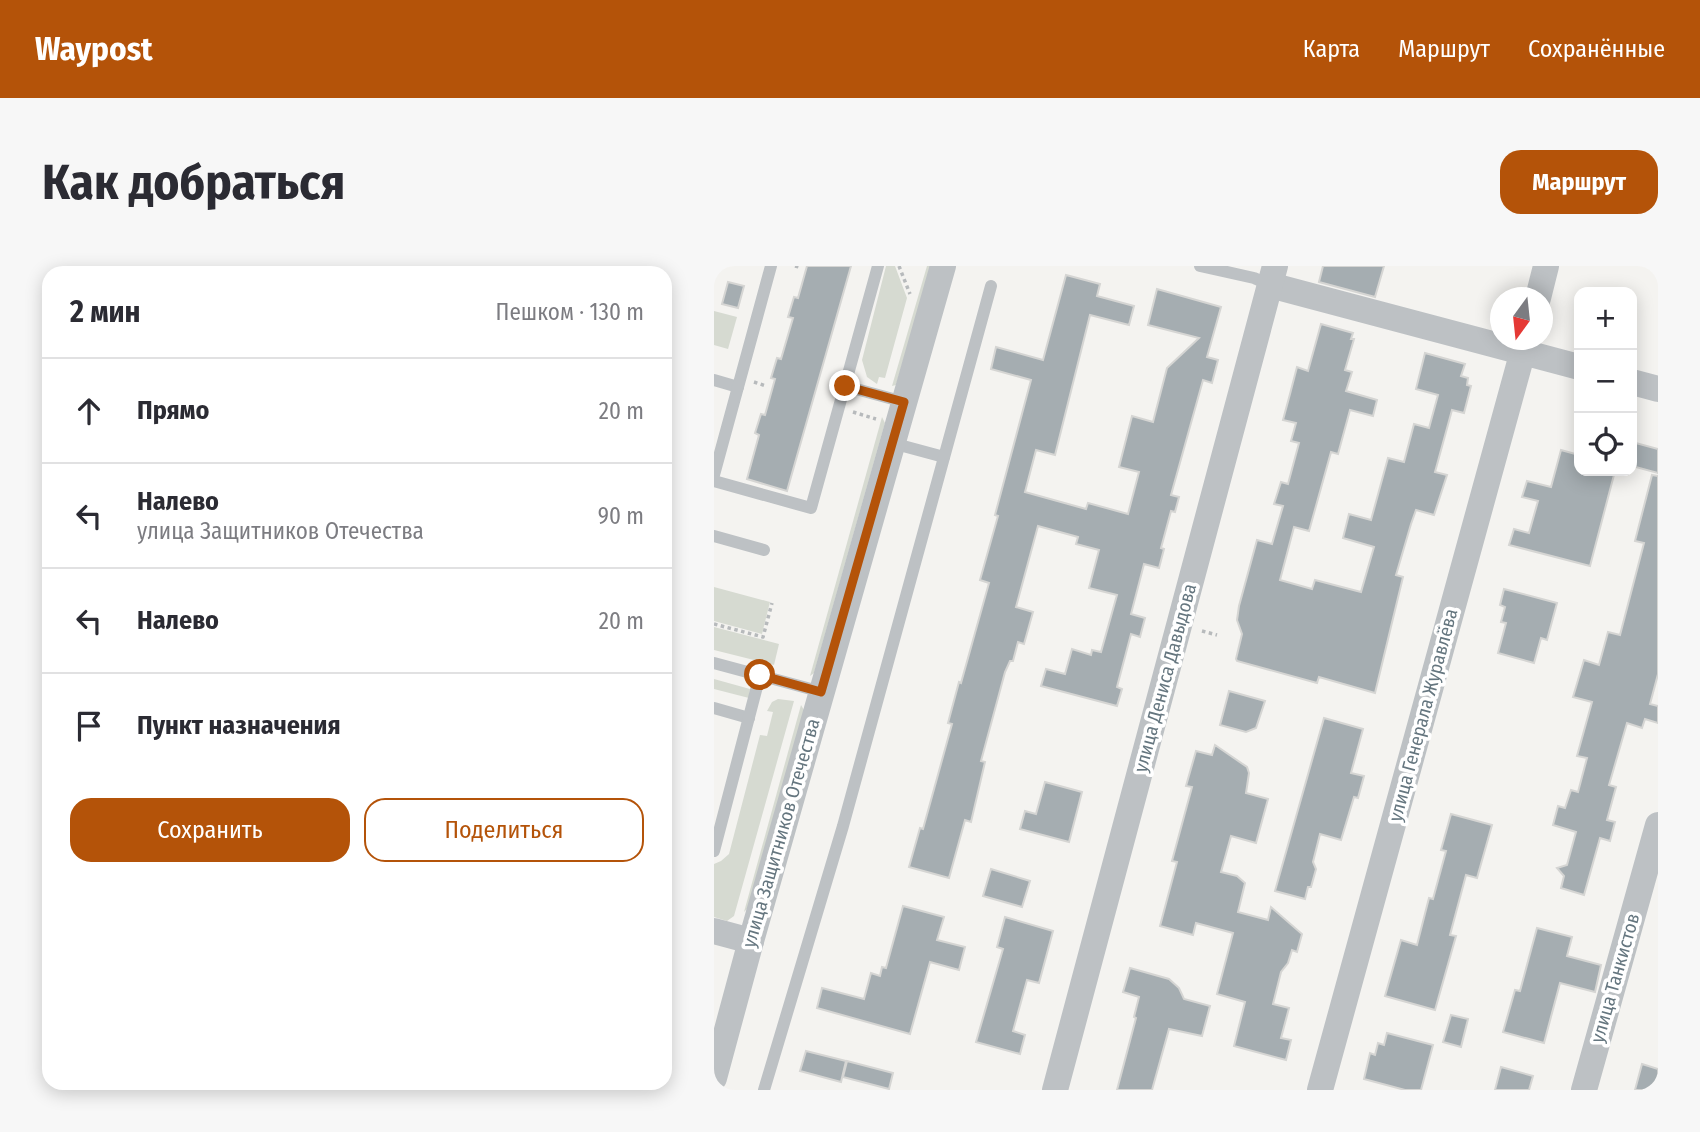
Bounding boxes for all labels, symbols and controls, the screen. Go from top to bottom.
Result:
text: Waypost [35,29,153,69]
text: Карта [1303,35,1360,63]
text: Маршрут [1398,35,1490,63]
text: Сохранённые [1528,35,1665,63]
button: Маршрут [1500,150,1658,214]
text: Как добраться [42,153,345,212]
north arrow [1490,287,1553,350]
map controls [1574,287,1637,476]
button: + [1574,287,1637,350]
text: 2 мин [70,294,141,330]
text: Пешком · 130 m [496,298,644,326]
button: − [1574,350,1637,413]
route end [829,370,860,401]
icon: ahead [70,392,108,430]
text: Прямо [137,395,209,426]
text: 20 m [599,397,644,425]
button: locate [1574,413,1637,476]
text: Налево [137,486,219,517]
icon: left [70,497,108,535]
text: 90 m [598,502,644,530]
text: улица Защитников Отечества [137,517,424,545]
street label: улица Дениса Давыдова [1129,581,1201,775]
icon: left [70,602,108,640]
text: Налево [137,605,219,636]
street label: улица Генерала Журавлёва [1383,606,1463,824]
text: 20 m [599,607,644,635]
route start [744,659,775,690]
icon: arrive [70,707,108,745]
text: Пункт назначения [137,710,341,741]
street label: улица Защитников Отечества [737,716,825,950]
button: Сохранить [70,798,350,862]
button: Поделиться [364,798,644,862]
street label: улица Танкистов [1586,911,1644,1045]

